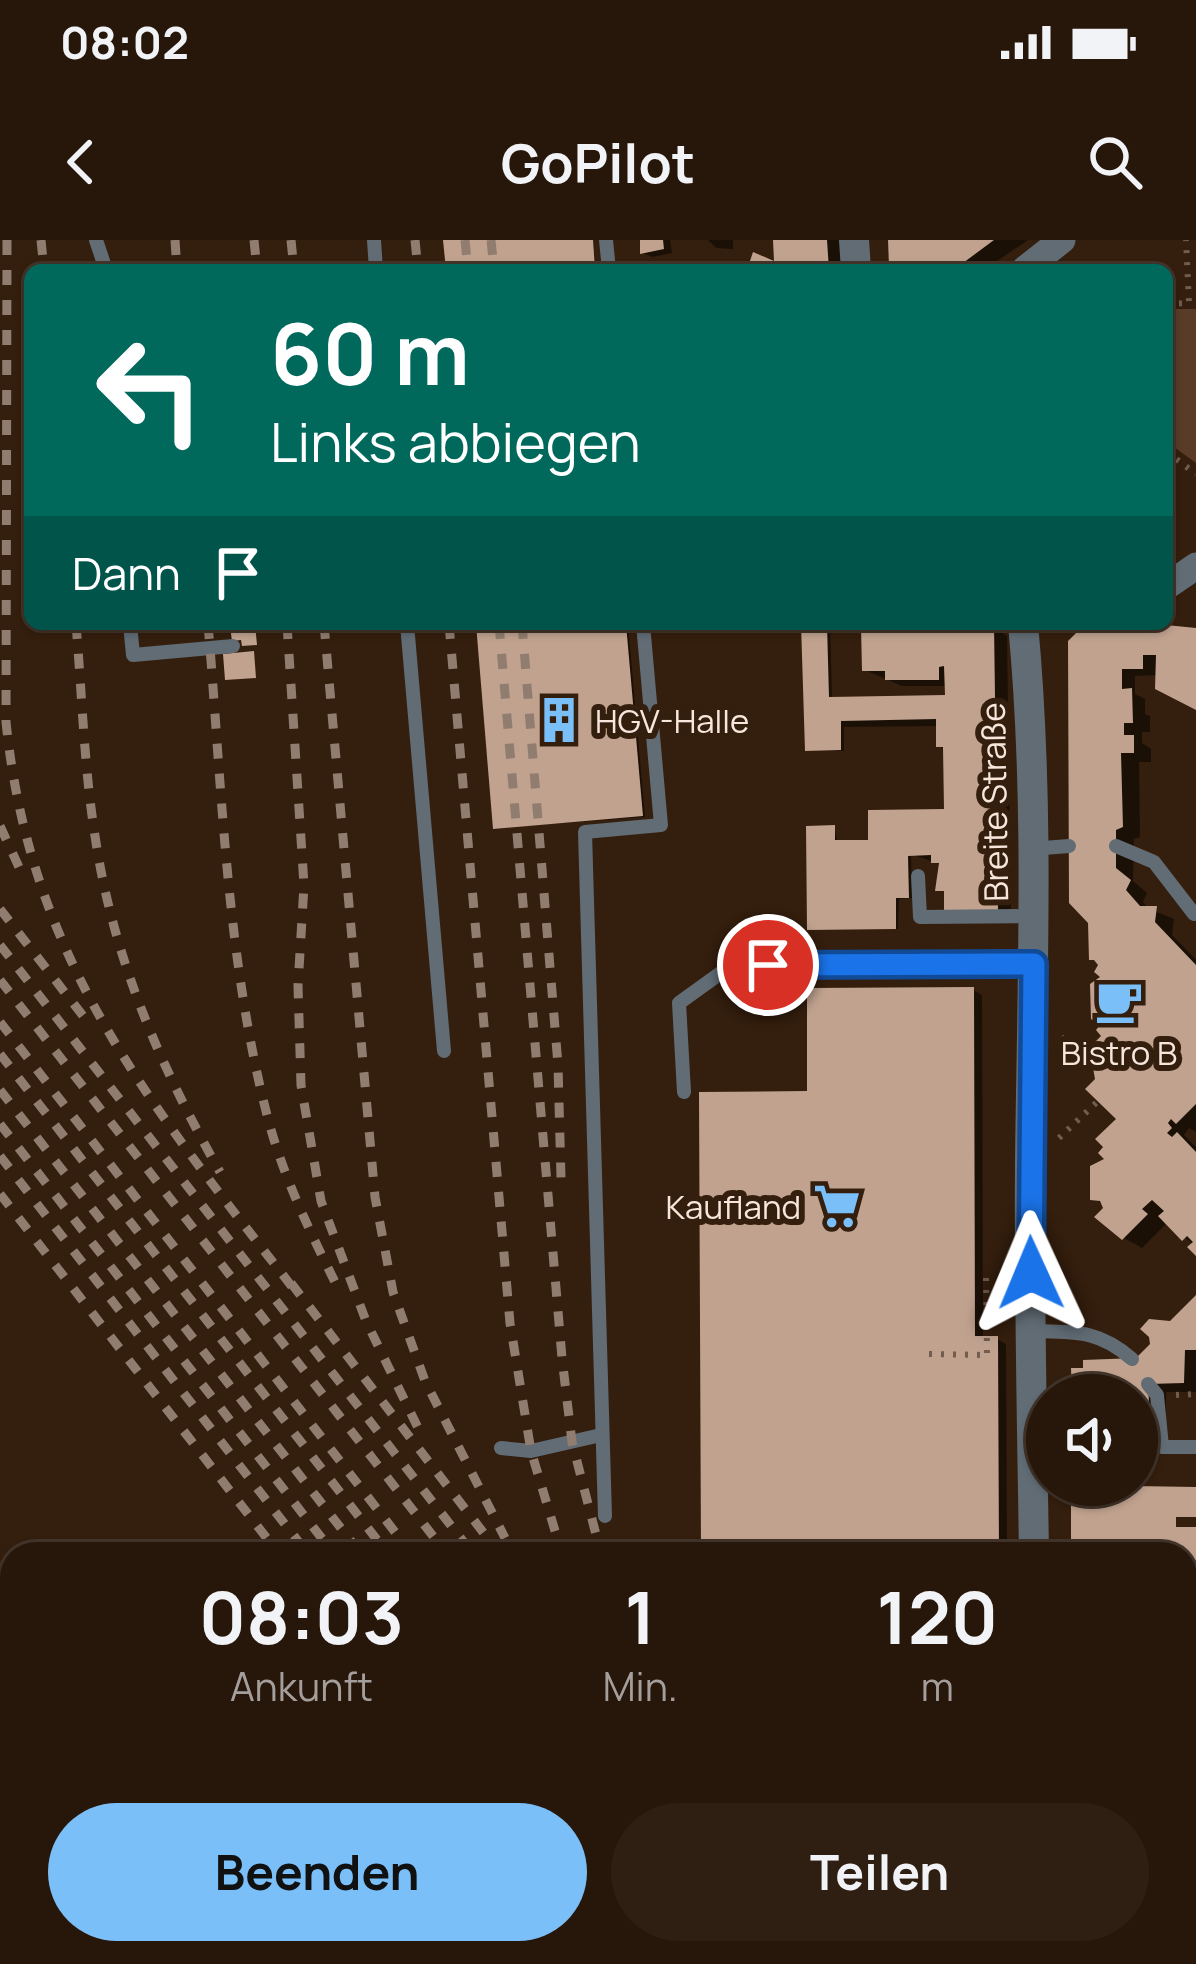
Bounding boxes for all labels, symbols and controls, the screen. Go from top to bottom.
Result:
text: 08:02 [60,11,189,73]
text: GoPilot [501,125,695,199]
icon: back [48,129,114,195]
icon: search [1082,129,1148,195]
text: 60 m [270,295,470,410]
icon: left [72,312,228,468]
text: Links abbiegen [270,404,641,478]
icon: arrive [205,540,271,606]
text: Dann [72,542,181,604]
building icon: HGV-Halle [534,695,584,745]
place label: HGV-Halle [595,698,749,743]
street label: Breite Straße [970,702,1018,902]
pin [717,914,819,1016]
icon: arrive [735,932,801,998]
cafe icon: Bistro B [1094,976,1144,1026]
place label: Bistro B [1061,1030,1177,1075]
supermarket icon: Kaufland [812,1181,862,1231]
place label: Kaufland [665,1184,801,1229]
position arrow [968,1210,1094,1336]
map controls [1026,1374,1158,1506]
button: sound [1026,1374,1158,1506]
text: 08:03 [199,1567,404,1666]
text: 1 [625,1567,656,1666]
text: 120 [876,1567,998,1666]
text: Ankunft [230,1659,373,1713]
text: Min. [603,1659,678,1713]
text: m [921,1659,954,1713]
button: Beenden [48,1803,587,1941]
button: Teilen [611,1803,1149,1941]

